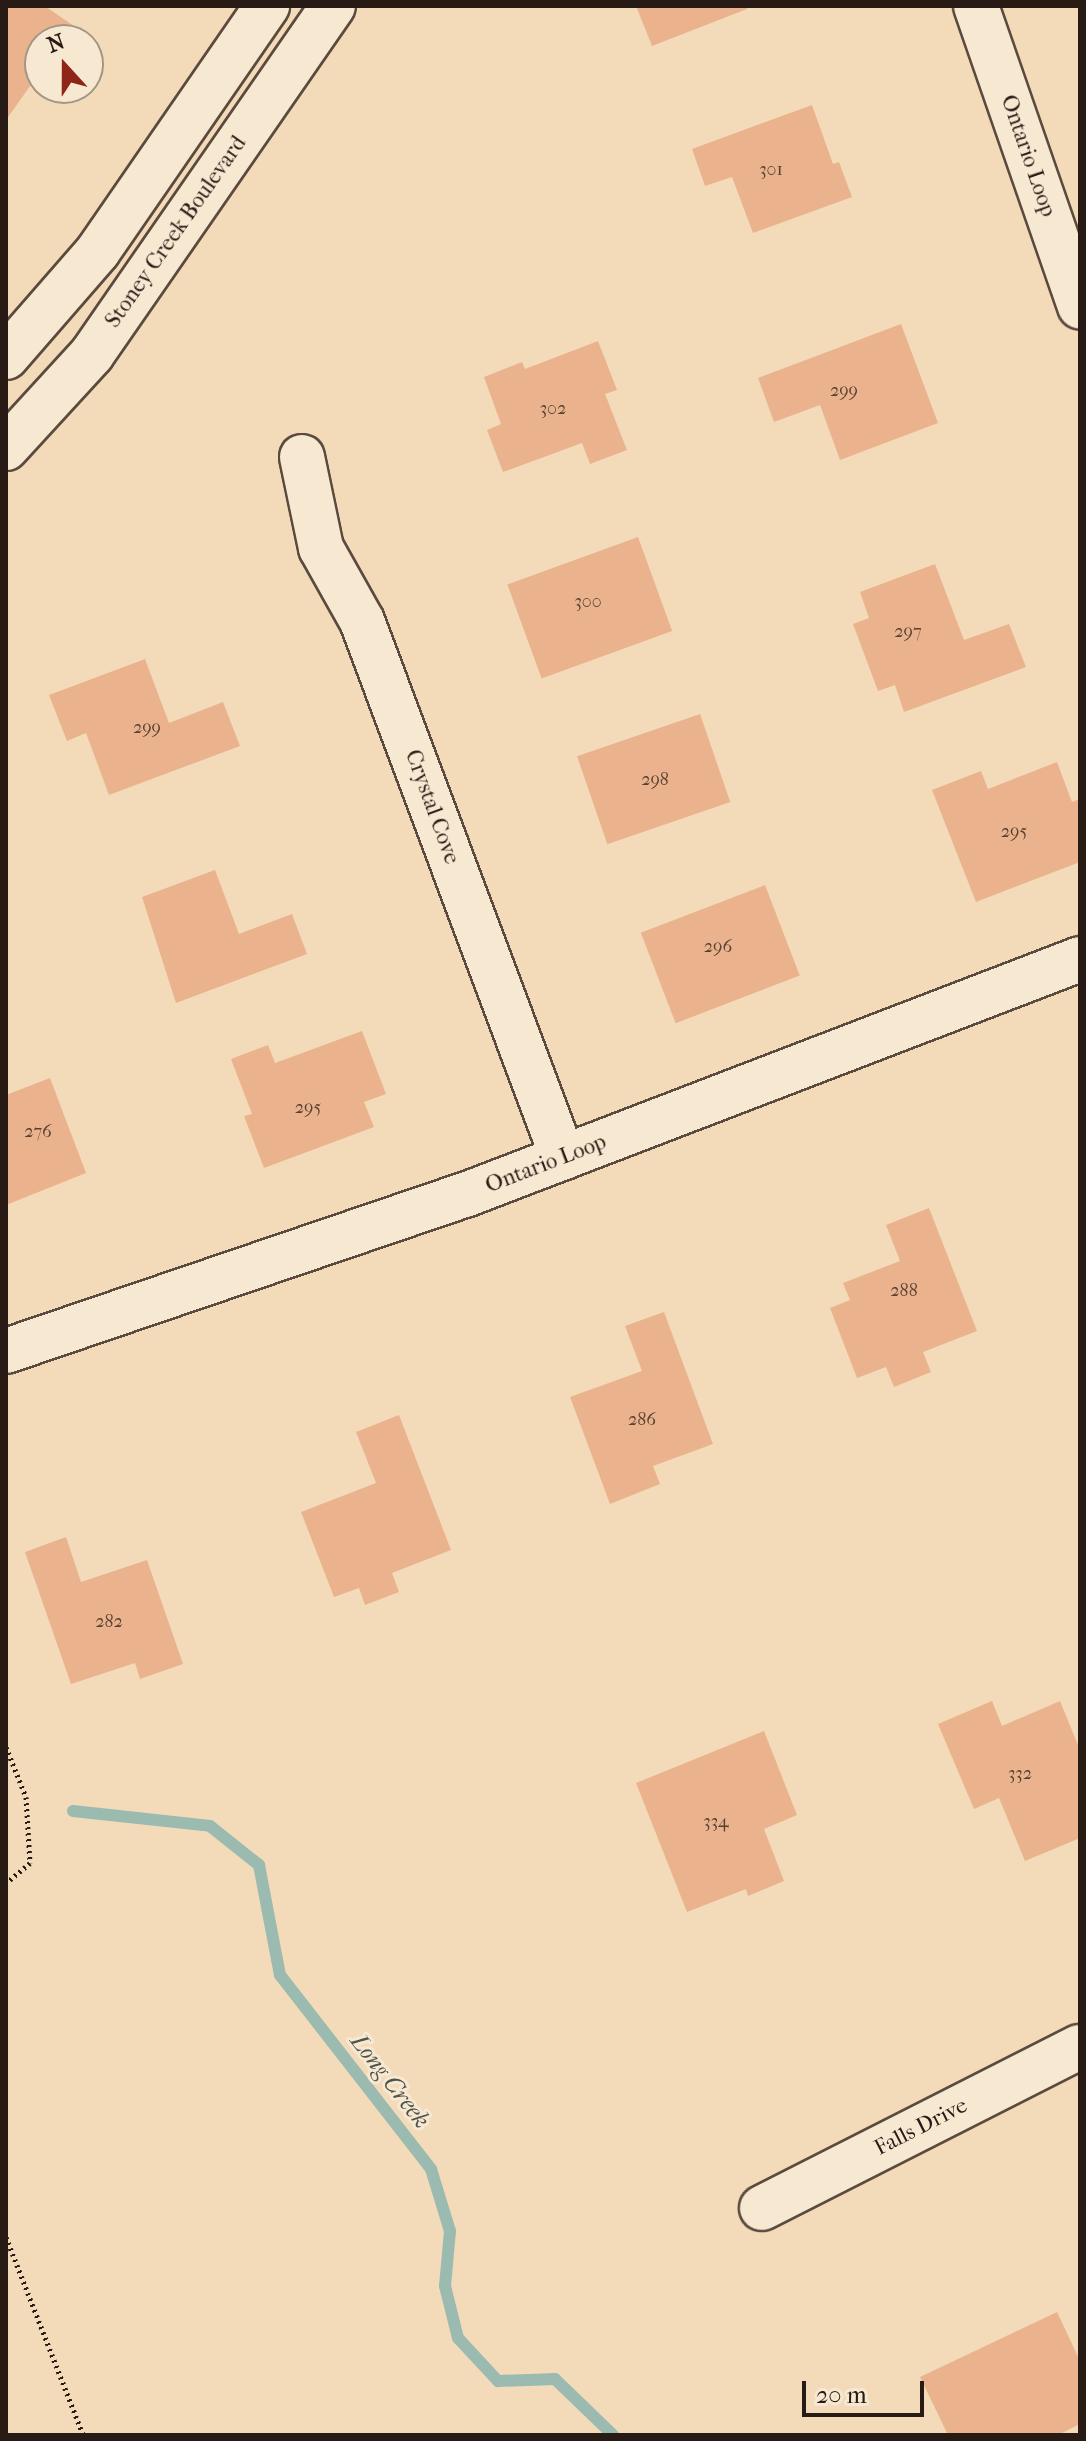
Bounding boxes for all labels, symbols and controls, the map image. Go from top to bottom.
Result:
north arrow [24,24,104,104]
text: N [44,28,69,59]
street label: Ontario Loop [995,92,1061,220]
street label: Stoney Creek Boulevard [100,131,252,333]
house number: 301 [759,159,783,181]
house number: 299 [830,380,858,402]
house number: 302 [540,398,566,420]
house number: 300 [574,591,602,613]
house number: 297 [894,621,922,643]
house number: 299 [133,717,161,739]
street label: Crystal Cove [399,746,465,868]
house number: 298 [641,769,669,791]
house number: 295 [1001,821,1027,843]
house number: 296 [704,936,732,958]
house number: 295 [295,1097,321,1119]
house number: 276 [24,1121,52,1143]
street label: Ontario Loop [482,1129,610,1199]
house number: 288 [890,1280,918,1302]
house number: 286 [628,1409,656,1431]
house number: 282 [95,1611,123,1633]
house number: 332 [1008,1763,1032,1785]
house number: 334 [703,1811,729,1833]
water label: Long Creek [344,2028,436,2134]
street label: Falls Drive [870,2092,972,2162]
scale bar [806,2365,928,2415]
text: 20 m [816,2381,867,2409]

